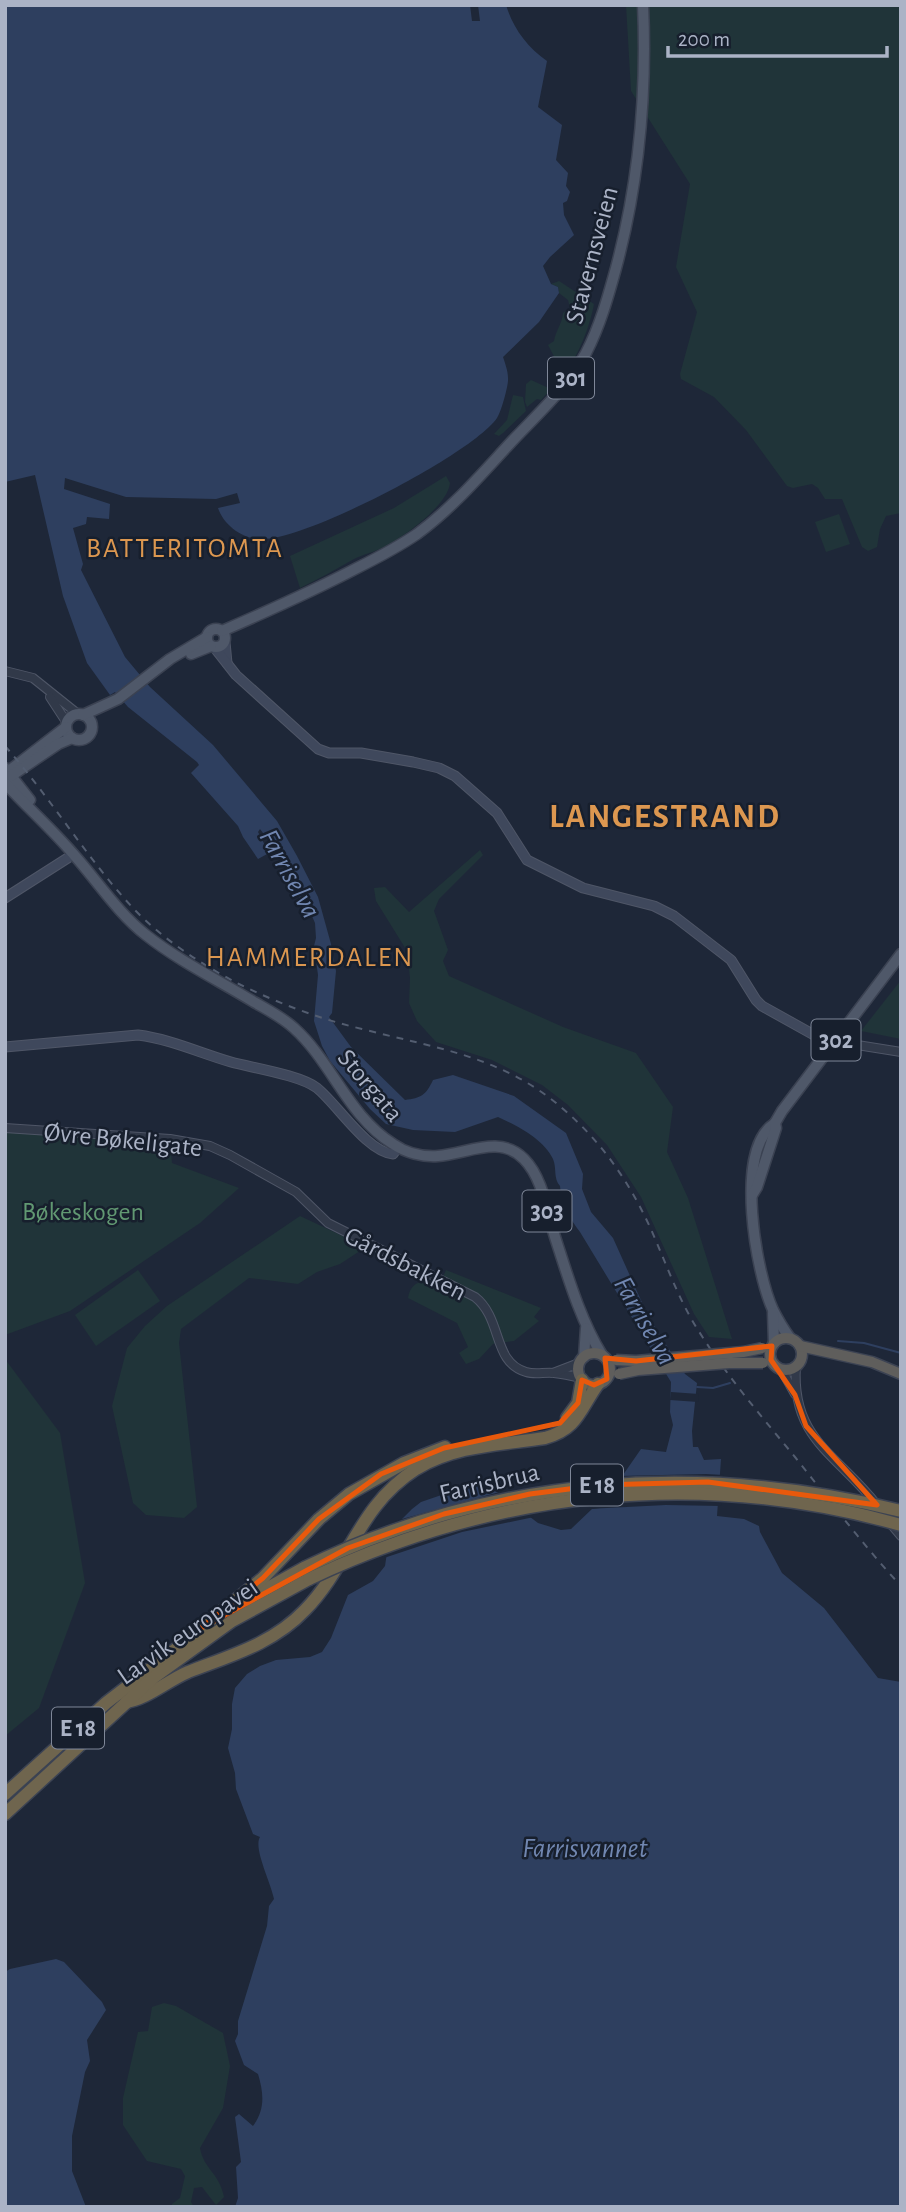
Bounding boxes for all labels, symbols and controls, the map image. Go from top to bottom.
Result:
scale bar [668,14,887,58]
text: 200 m [678,29,730,50]
street label: Stavernsveien [561,184,623,327]
road number: 301 [548,358,594,398]
district label: BATTERITOMTA [86,535,284,563]
district label: LANGESTRAND [549,801,781,834]
water label: Farriselva [254,825,325,923]
district label: HAMMERDALEN [206,944,414,972]
road number: 302 [812,1020,860,1060]
street label: Storgata [333,1044,408,1127]
street label: Øvre Bøkeligate [42,1119,203,1161]
road number: 303 [522,1190,572,1232]
park label: Bøkeskogen [22,1199,144,1225]
street label: Gårdsbakken [341,1222,471,1306]
water label: Farriselva [608,1272,681,1370]
street label: Farrisbrua [437,1459,542,1507]
road number: E 18 [571,1464,623,1506]
street label: Larvik europavei [113,1574,262,1690]
road number: E 18 [52,1708,104,1748]
water label: Farrisvannet [522,1835,648,1863]

